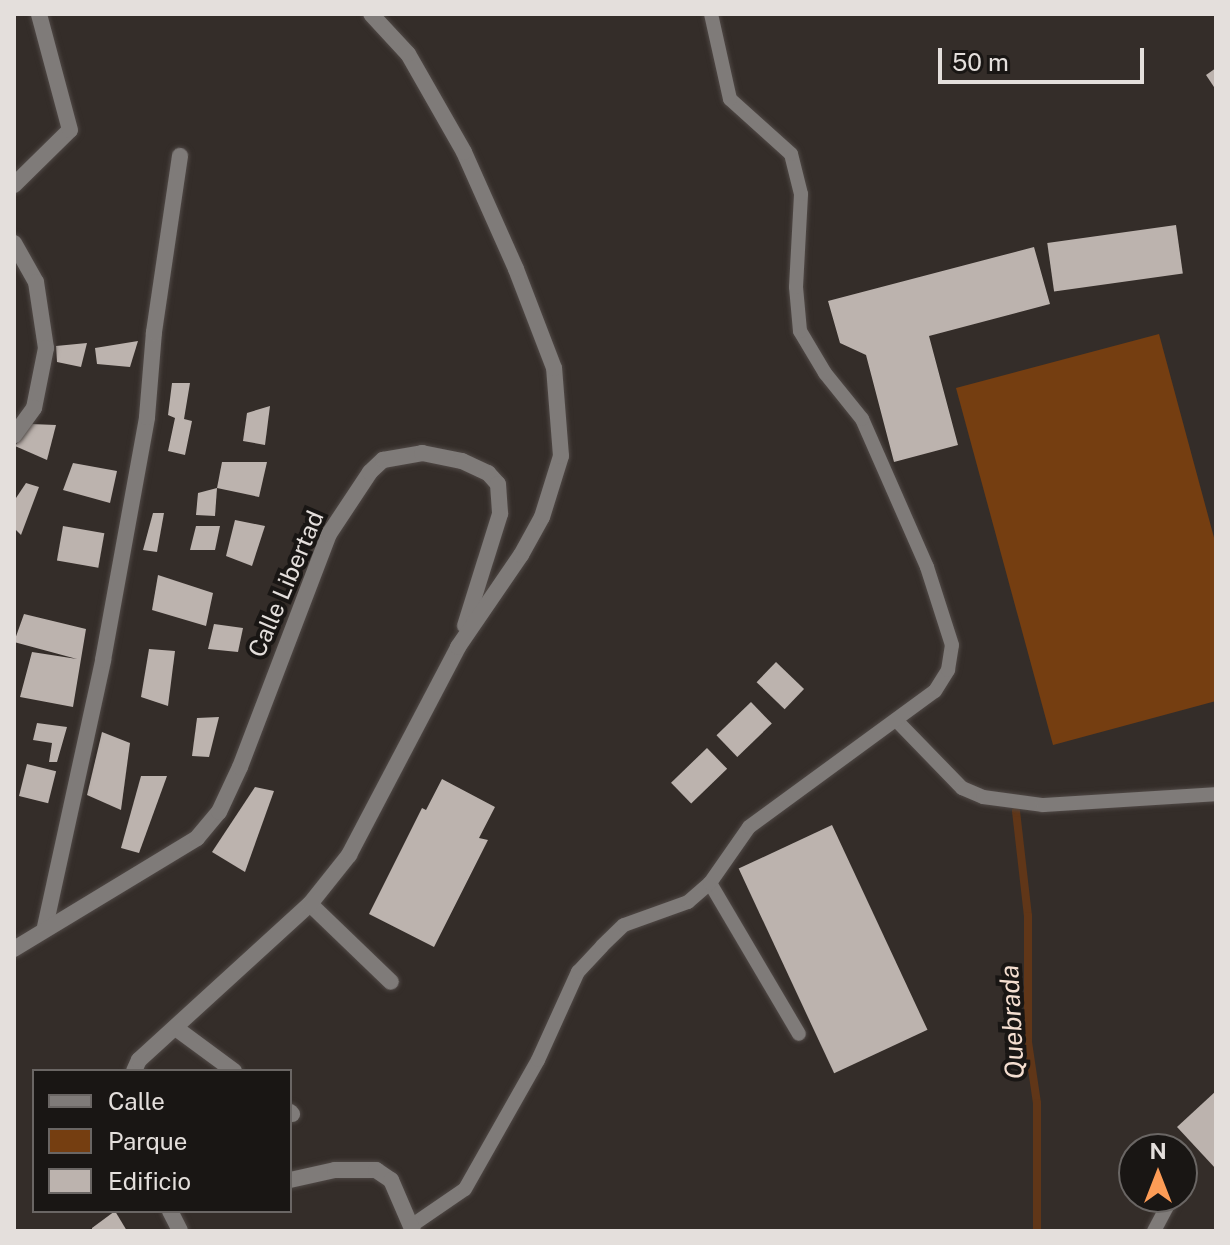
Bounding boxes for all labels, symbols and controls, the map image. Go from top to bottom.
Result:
scale bar [942,32,1148,82]
text: 50 m [952,48,1009,76]
street label: Calle Libertad [242,506,330,662]
water label: Quebrada [993,964,1031,1080]
legend [32,1069,292,1213]
text: Calle [108,1087,165,1115]
text: Parque [108,1127,187,1155]
north arrow [1118,1133,1198,1213]
text: N [1149,1138,1167,1164]
text: Edificio [108,1167,191,1195]

